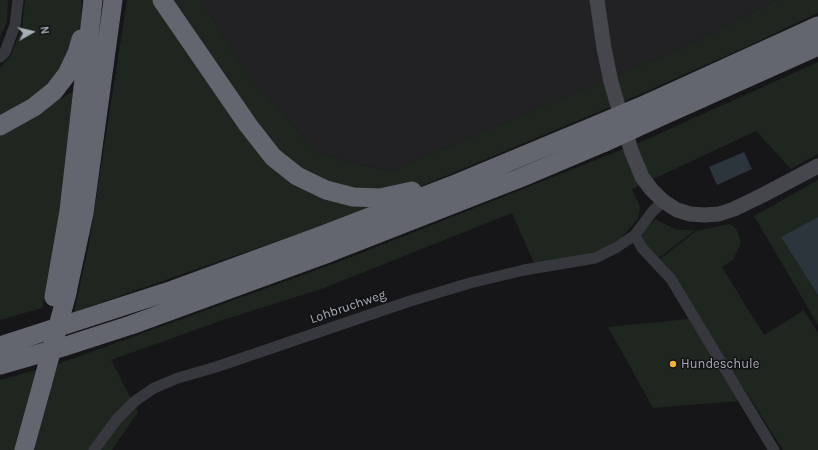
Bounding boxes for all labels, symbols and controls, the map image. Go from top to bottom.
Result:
north arrow [12,12,52,52]
text: N [37,25,51,35]
street label: Lohbruchweg [308,287,388,327]
place label: Hundeschule [681,356,759,372]
marker: Hundeschule [668,359,678,369]

